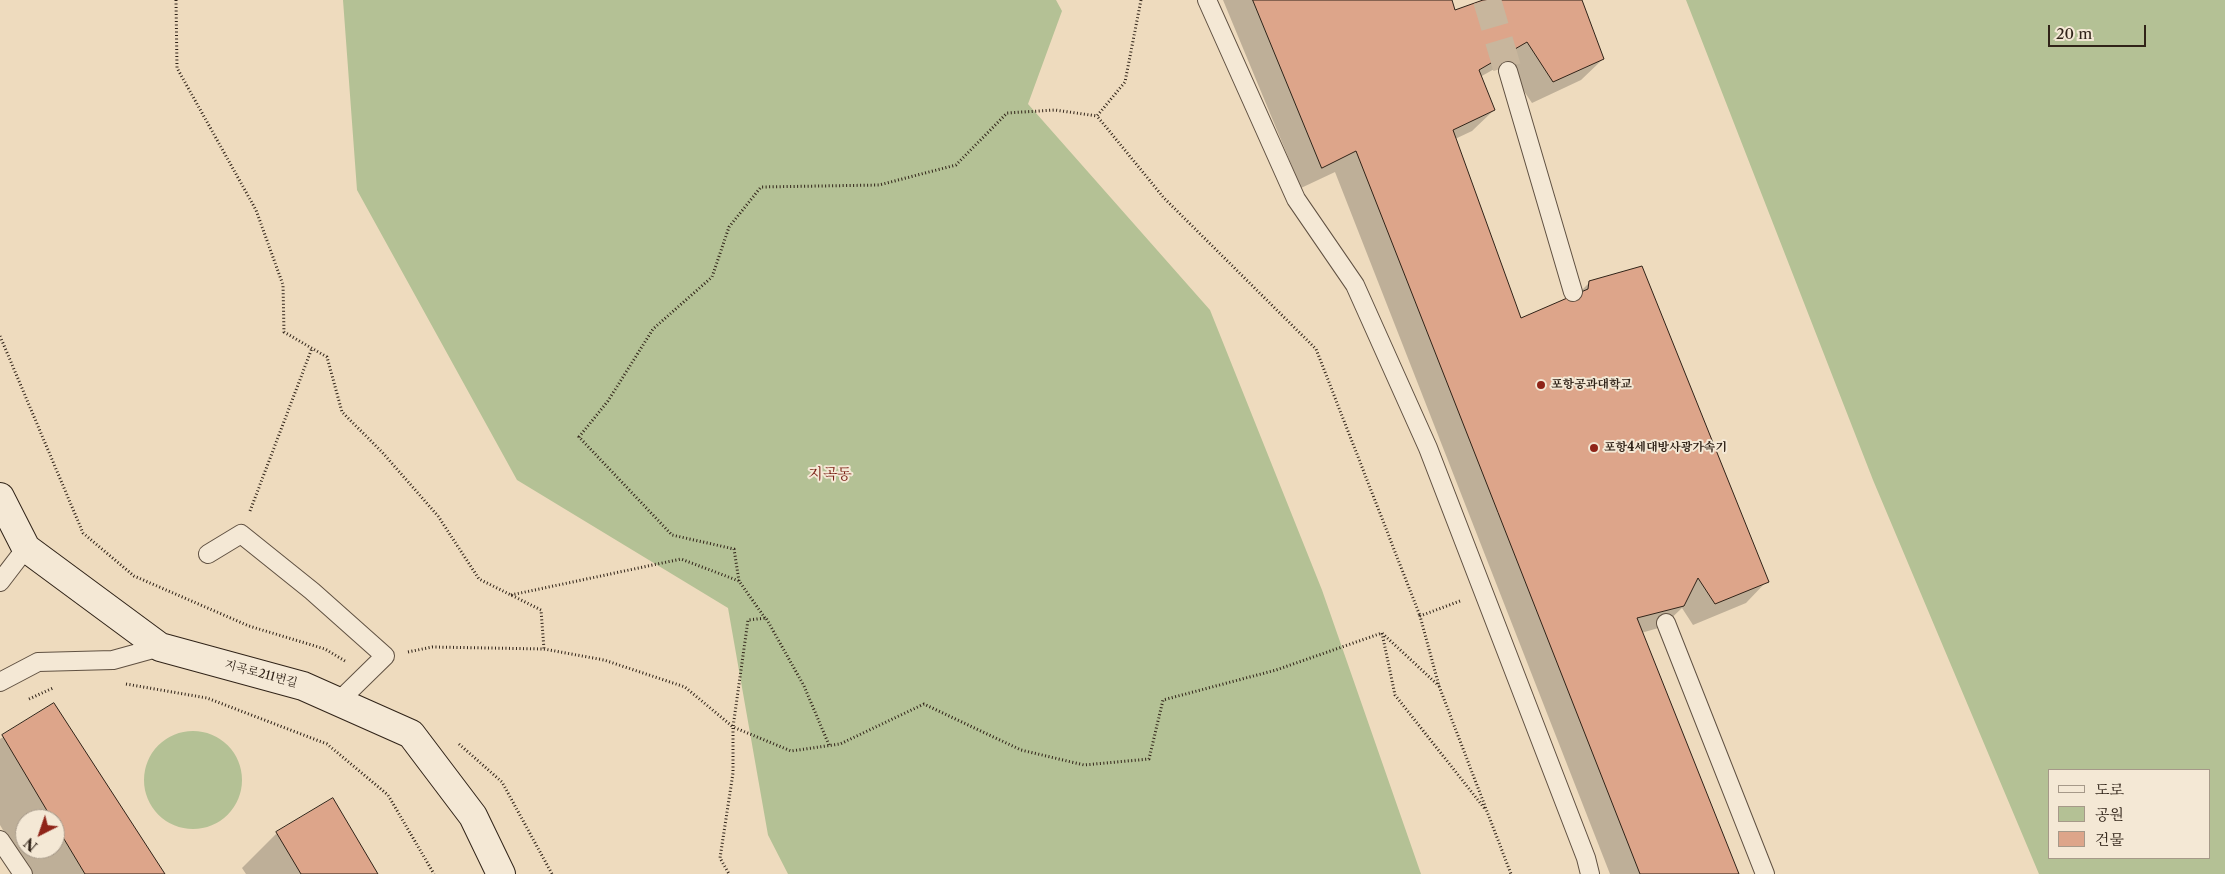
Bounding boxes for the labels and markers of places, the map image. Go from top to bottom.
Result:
place label: 포항공과대학교 [1551,378,1632,392]
marker: 포항공과대학교 [1535,379,1547,391]
place label: 포항4세대방사광가속기 [1604,441,1727,455]
marker: 포항4세대방사광가속기 [1588,442,1600,454]

